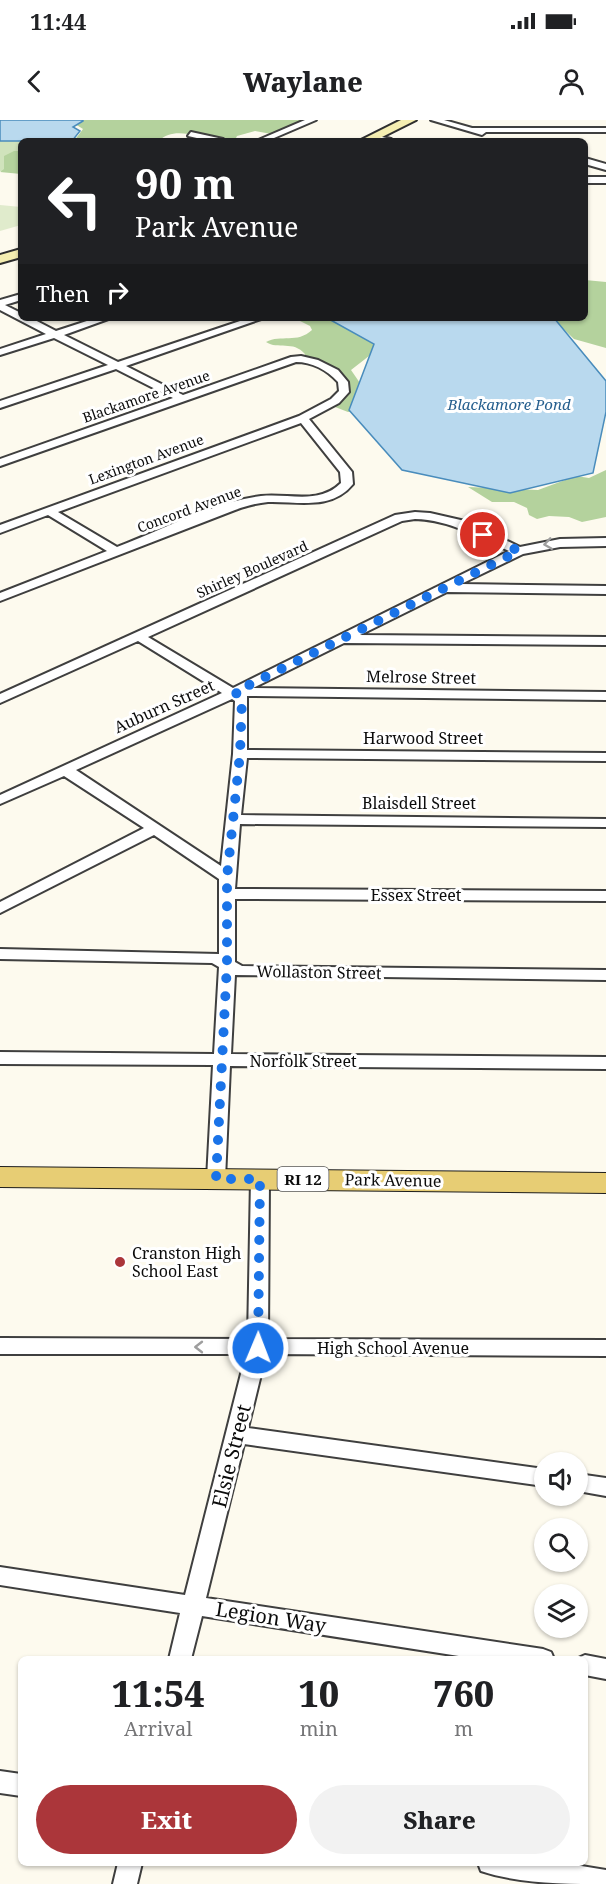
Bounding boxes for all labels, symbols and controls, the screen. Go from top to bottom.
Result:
text: 11:44 [30,6,86,36]
text: Waylane [243,63,363,100]
icon: back [18,65,51,98]
icon: person [555,65,588,98]
text: 90 m [135,154,235,211]
icon: left [36,162,114,240]
text: Park Avenue [135,208,299,245]
icon: right [101,276,134,309]
text: Then [36,278,89,308]
street label: Blackamore Avenue [80,365,212,427]
water label: Blackamore Pond [446,394,571,414]
street label: Lexington Avenue [86,429,206,489]
street label: Concord Avenue [134,481,244,537]
pin [457,509,508,560]
icon: arrive [466,518,499,551]
street label: Shirley Boulevard [193,536,311,602]
one-way arrow [543,538,552,550]
street label: Melrose Street [366,665,476,689]
street label: Auburn Street [110,674,218,738]
street label: Harwood Street [363,727,483,749]
street label: Blaisdell Street [362,792,476,814]
street label: Essex Street [371,884,462,906]
street label: Wollaston Street [256,960,382,984]
street label: Norfolk Street [249,1050,357,1072]
road number: RI 12 [278,1167,328,1191]
street label: Park Avenue [344,1168,442,1192]
place label: Cranston High School East [132,1242,242,1282]
marker: Cranston High School East [113,1255,127,1269]
position arrow [226,1316,290,1380]
street label: High School Avenue [317,1337,469,1359]
one-way arrow [195,1341,204,1354]
street label: Elsie Street [205,1401,257,1511]
map controls [534,1452,588,1638]
button: sound [534,1452,588,1506]
button: search [534,1518,588,1572]
button: layers [534,1584,588,1638]
street label: Legion Way [214,1595,329,1639]
text: 11:54 [112,1669,205,1718]
text: 10 [298,1669,339,1718]
text: 760 [433,1669,494,1718]
text: Arrival [124,1715,192,1742]
text: min [300,1715,338,1742]
text: m [454,1715,473,1742]
button: Exit [36,1785,297,1854]
button: Share [309,1785,570,1854]

